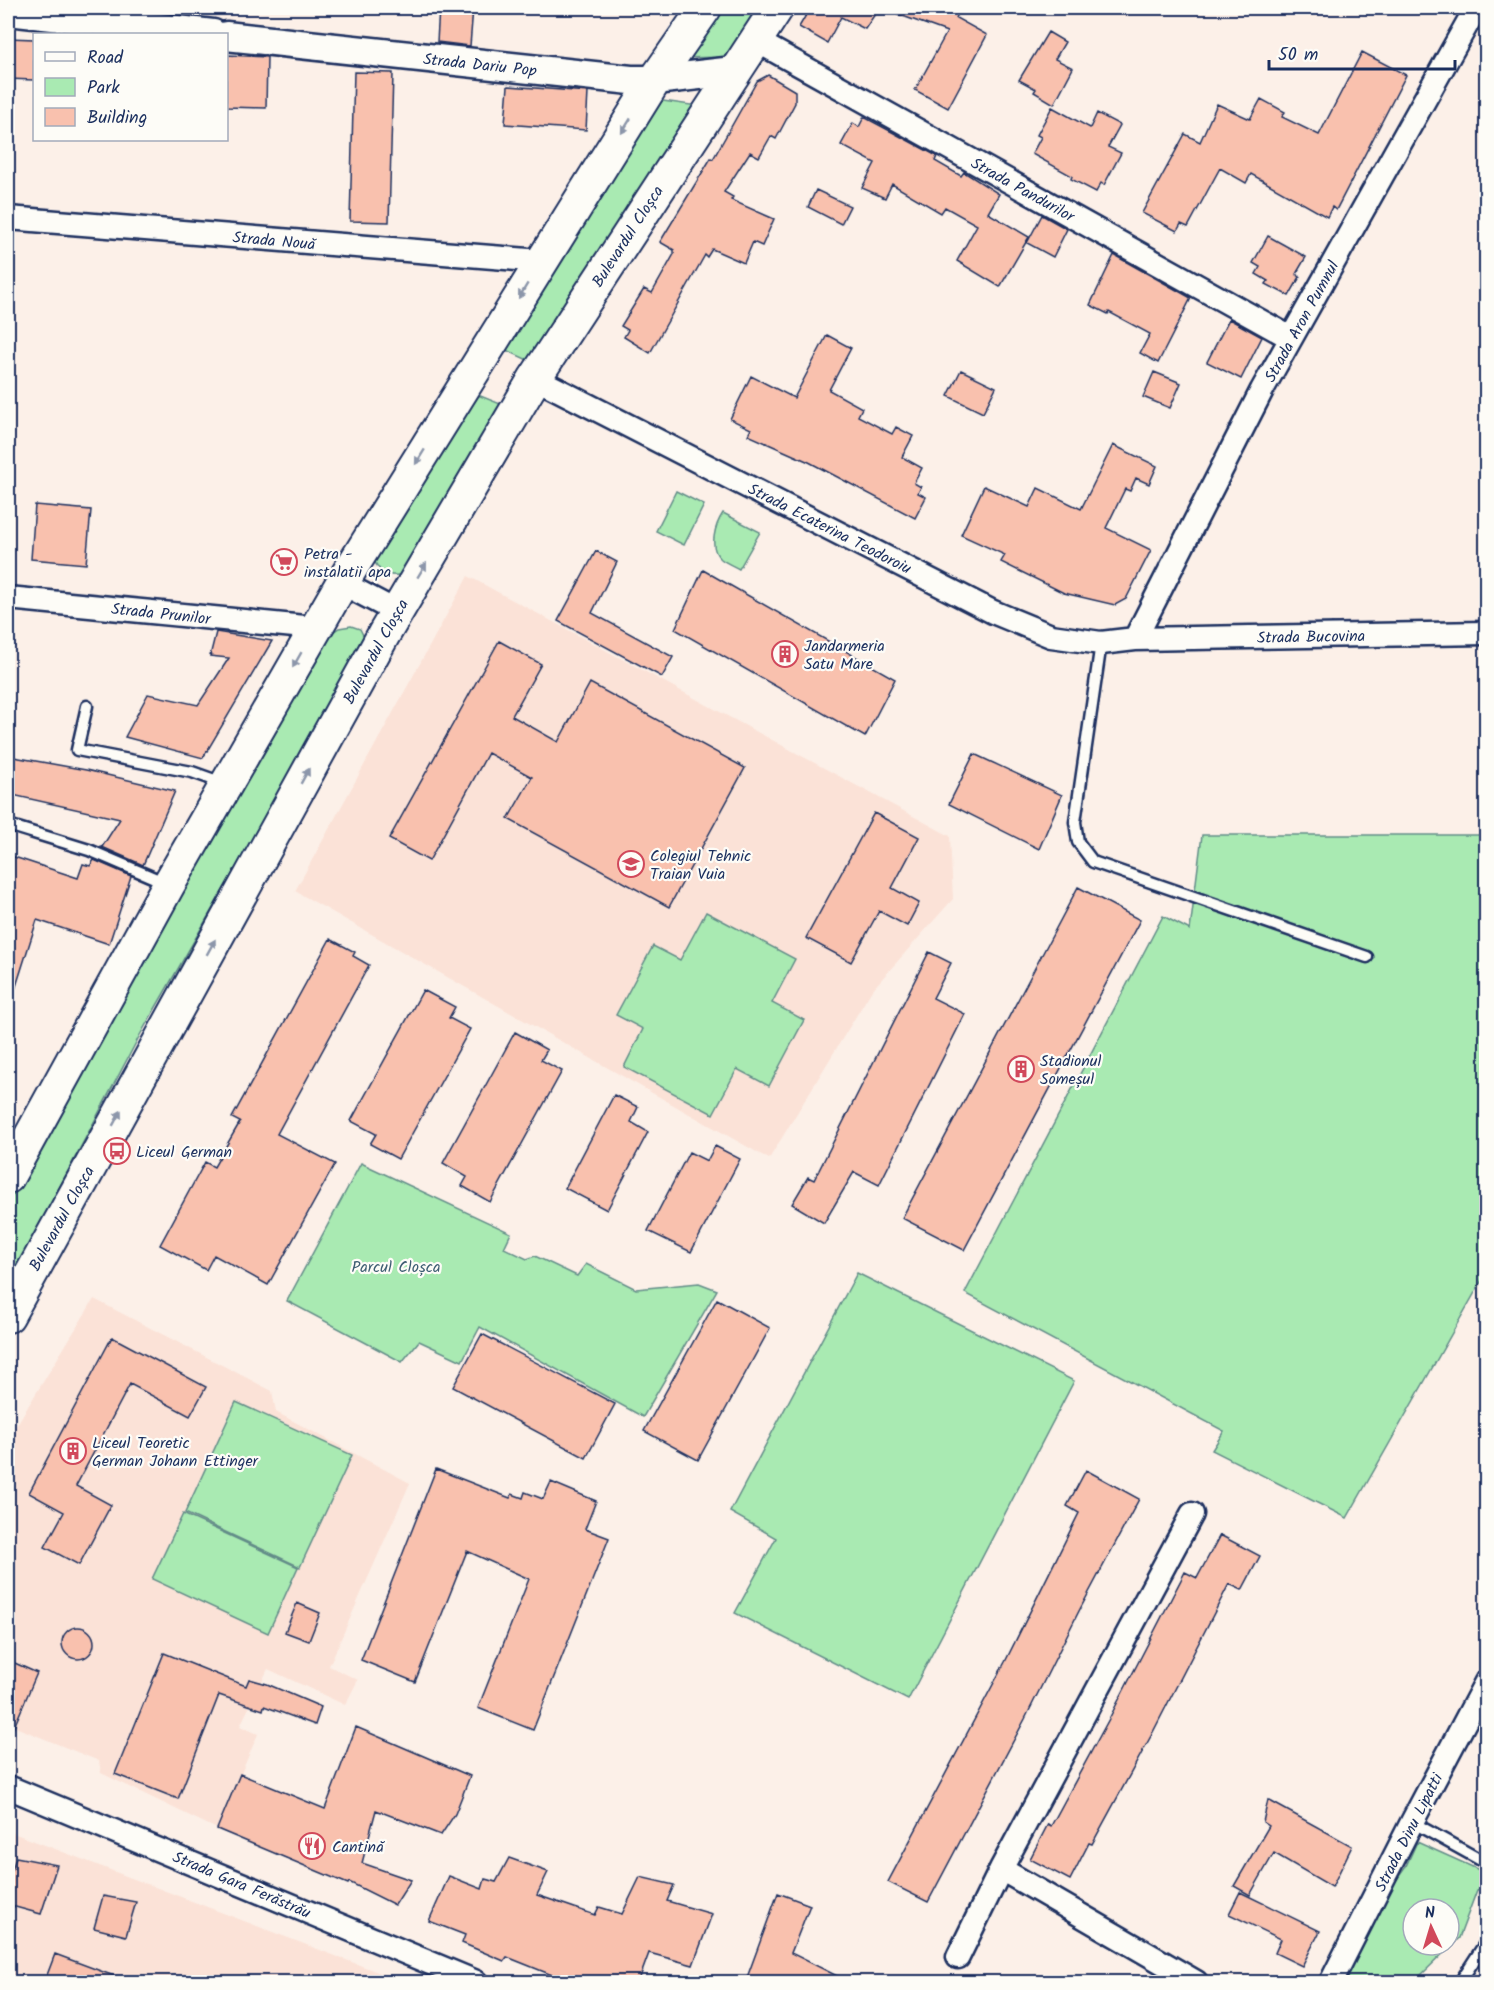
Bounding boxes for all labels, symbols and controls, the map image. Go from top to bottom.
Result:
legend [33,33,228,141]
scale bar [1269,33,1455,71]
text: 50 m [1278,41,1318,70]
text: Road [87,44,124,73]
street label: Strada Dariu Pop [422,47,538,84]
text: Park [87,74,120,103]
text: Building [87,104,147,133]
one-way arrow [621,118,632,134]
street label: Strada Pandurilor [966,151,1080,230]
street label: Bulevardul Cloșca [586,181,671,293]
street label: Strada Nouă [232,225,318,258]
street label: Strada Aron Pumnul [1258,256,1346,387]
one-way arrow [517,283,528,299]
one-way arrow [415,449,426,465]
street label: Strada Ecaterina Teodoroiu [743,477,916,582]
place label: Petra - instalatii apa [304,542,391,585]
supermarket icon: Petra - instalatii apa [269,547,299,577]
one-way arrow [416,562,427,578]
street label: Bulevardul Cloșca [337,595,416,709]
street label: Strada Prunilor [110,597,214,632]
street label: Strada Bucovina [1257,624,1365,651]
place label: Jandarmeria Satu Mare [804,634,885,677]
building icon: Jandarmeria Satu Mare [770,639,800,669]
one-way arrow [292,652,303,668]
one-way arrow [300,768,310,785]
place label: Colegiul Tehnic Traian Vuia [650,844,751,887]
school or university icon: Colegiul Tehnic Traian Vuia [616,849,646,879]
one-way arrow [206,938,216,955]
place label: Stadionul Someșul [1040,1049,1101,1092]
building icon: Stadionul Someșul [1006,1054,1036,1084]
one-way arrow [112,1109,122,1126]
bus stop icon: Liceul German [102,1136,132,1166]
place label: Liceul German [136,1140,232,1165]
street label: Bulevardul Cloșca [23,1162,102,1276]
park label: Parcul Cloșca [352,1255,440,1280]
place label: Liceul Teoretic German Johann Ettinger [92,1431,260,1474]
building icon: Liceul Teoretic German Johann Ettinger [58,1436,88,1466]
street label: Strada Dinu Lipatti [1369,1768,1451,1896]
restaurant icon: Cantină [297,1831,327,1861]
place label: Cantină [332,1835,385,1860]
street label: Strada Gara Ferăstrău [168,1845,315,1926]
north arrow [1401,1897,1461,1957]
text: N [1424,1901,1436,1926]

